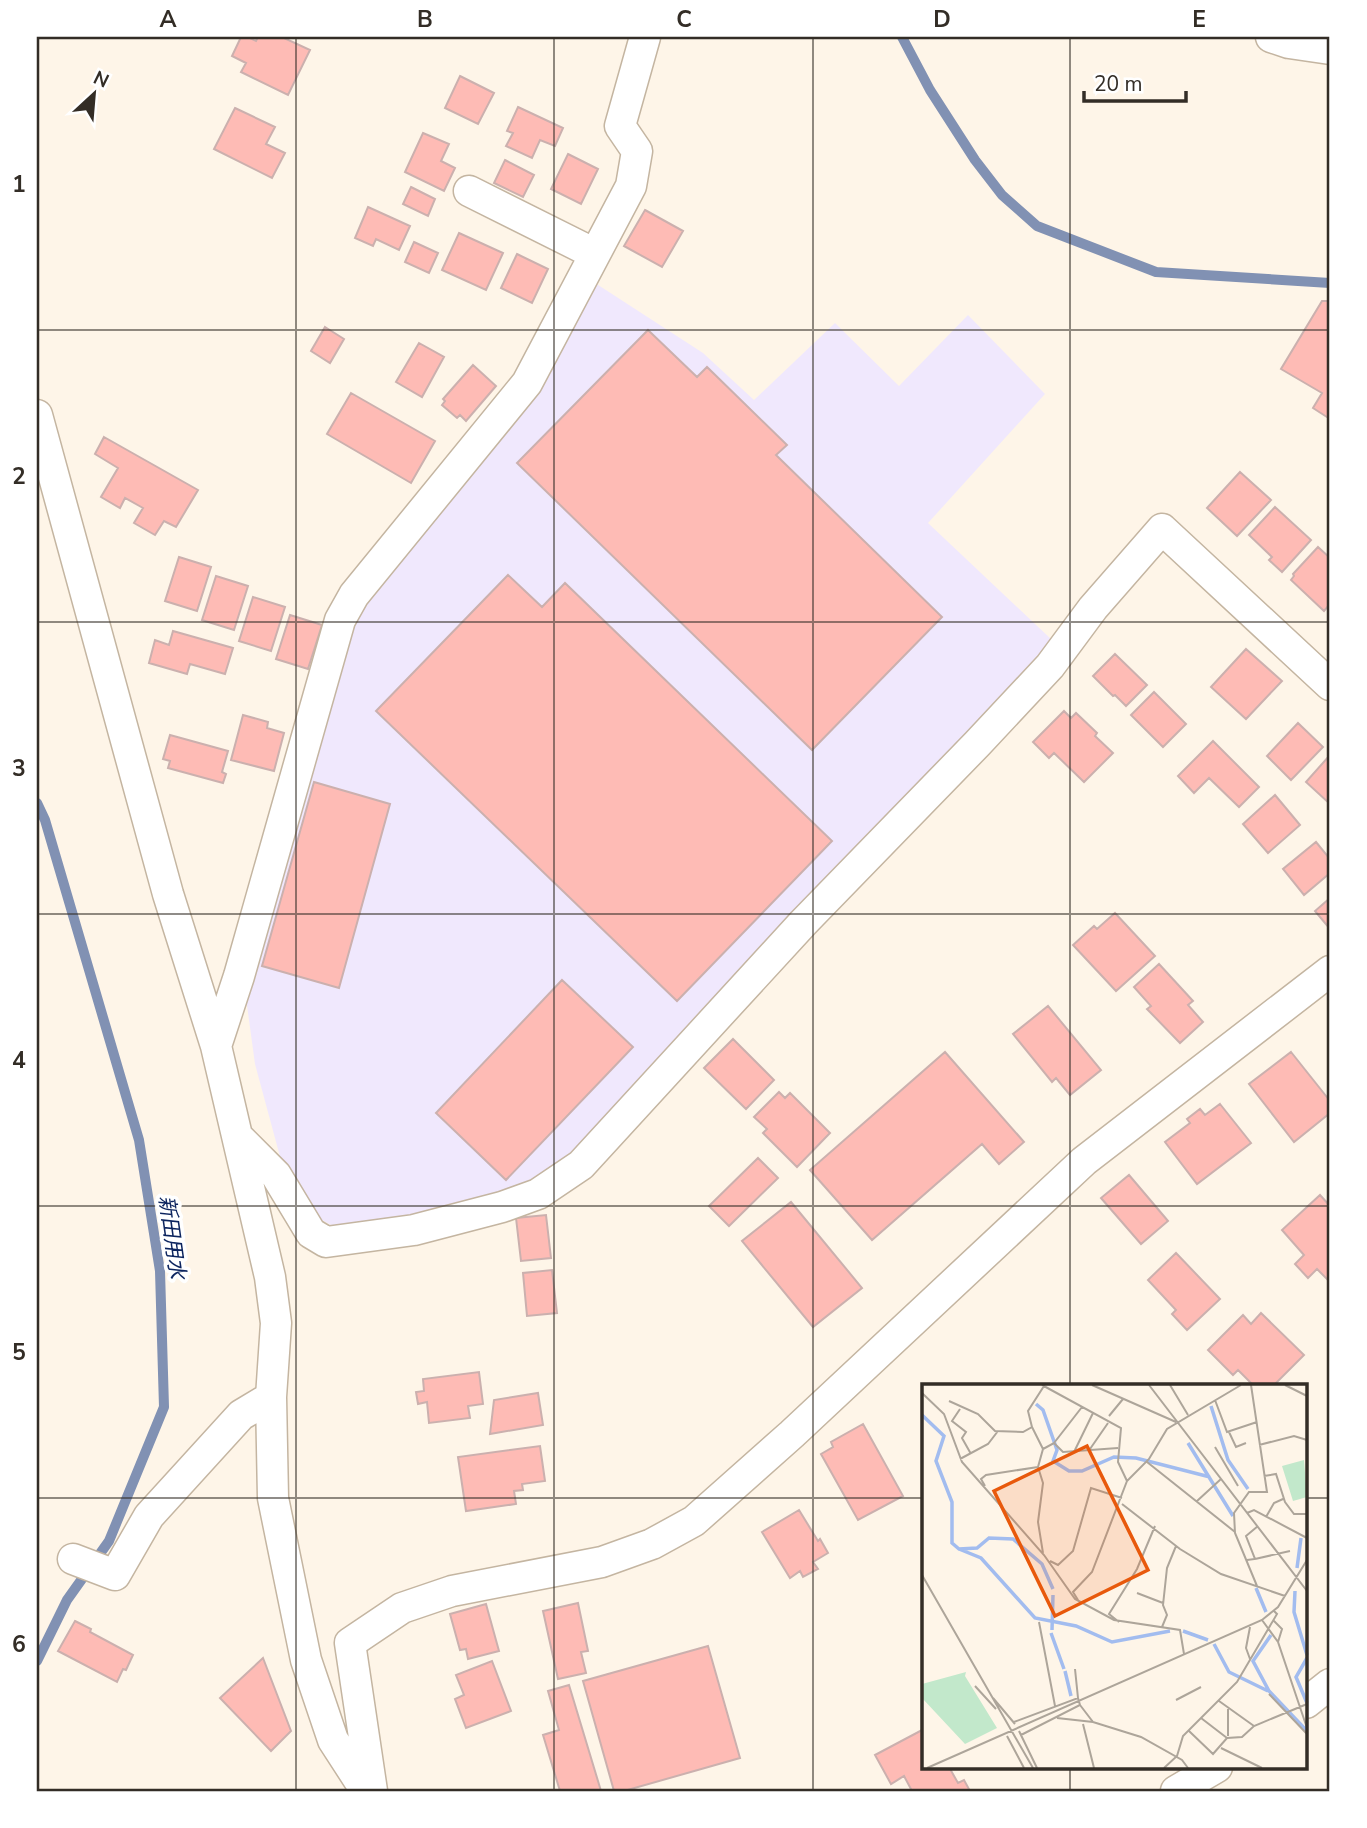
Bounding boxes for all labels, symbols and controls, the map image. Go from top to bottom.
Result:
text: A [159,4,177,35]
text: B [417,4,433,35]
text: C [676,4,692,35]
text: D [933,4,951,35]
text: E [1192,4,1206,35]
north arrow [60,60,130,130]
scale bar [1084,60,1185,104]
text: N [89,65,113,94]
text: 20 m [1094,70,1143,98]
text: 1 [12,169,26,200]
text: 2 [12,461,26,492]
text: 3 [12,753,26,784]
text: 4 [12,1045,26,1076]
water label: 新田用水 [152,1193,192,1283]
text: 5 [12,1337,26,1368]
inset map [922,1384,1308,1769]
text: 6 [12,1629,26,1660]

